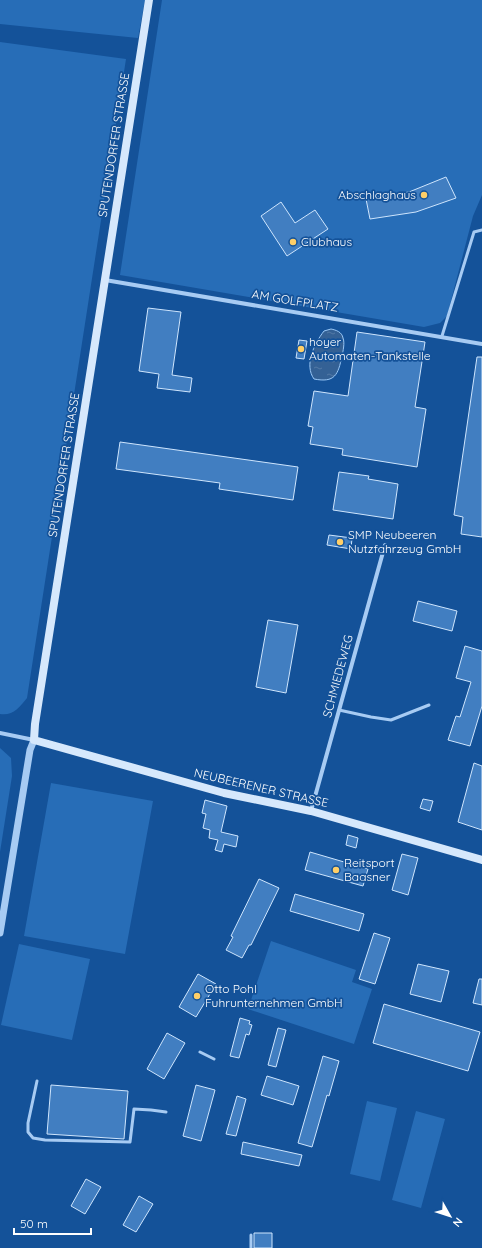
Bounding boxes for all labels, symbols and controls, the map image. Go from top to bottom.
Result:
street label: SPUTENDORFER STRASSE [95,71,132,218]
place label: Abschlaghaus [338,187,416,202]
marker: Abschlaghaus [419,190,429,200]
place label: Clubhaus [301,234,352,249]
marker: Clubhaus [288,237,298,247]
street label: AM GOLFPLATZ [251,286,340,315]
place label: hoyer Automaten-Tankstelle [309,334,431,363]
marker: hoyer Automaten-Tankstelle [296,344,306,354]
street label: SPUTENDORFER STRASSE [45,391,82,538]
place label: SMP Neubeeren Nutzfahrzeug GmbH [348,527,462,556]
marker: SMP Neubeeren Nutzfahrzeug GmbH [335,537,345,547]
street label: SCHMIEDEWEG [319,633,356,719]
street label: NEUBEERENER STRASSE [192,765,330,810]
place label: Reitsport Baasner [344,855,394,884]
marker: Reitsport Baasner [331,865,341,875]
place label: Otto Pohl Fuhrunternehmen GmbH [205,981,343,1010]
marker: Otto Pohl Fuhrunternehmen GmbH [192,991,202,1001]
north arrow [430,1196,470,1236]
scale bar [14,1210,91,1236]
text: N [450,1215,466,1230]
text: 50 m [20,1216,48,1231]

